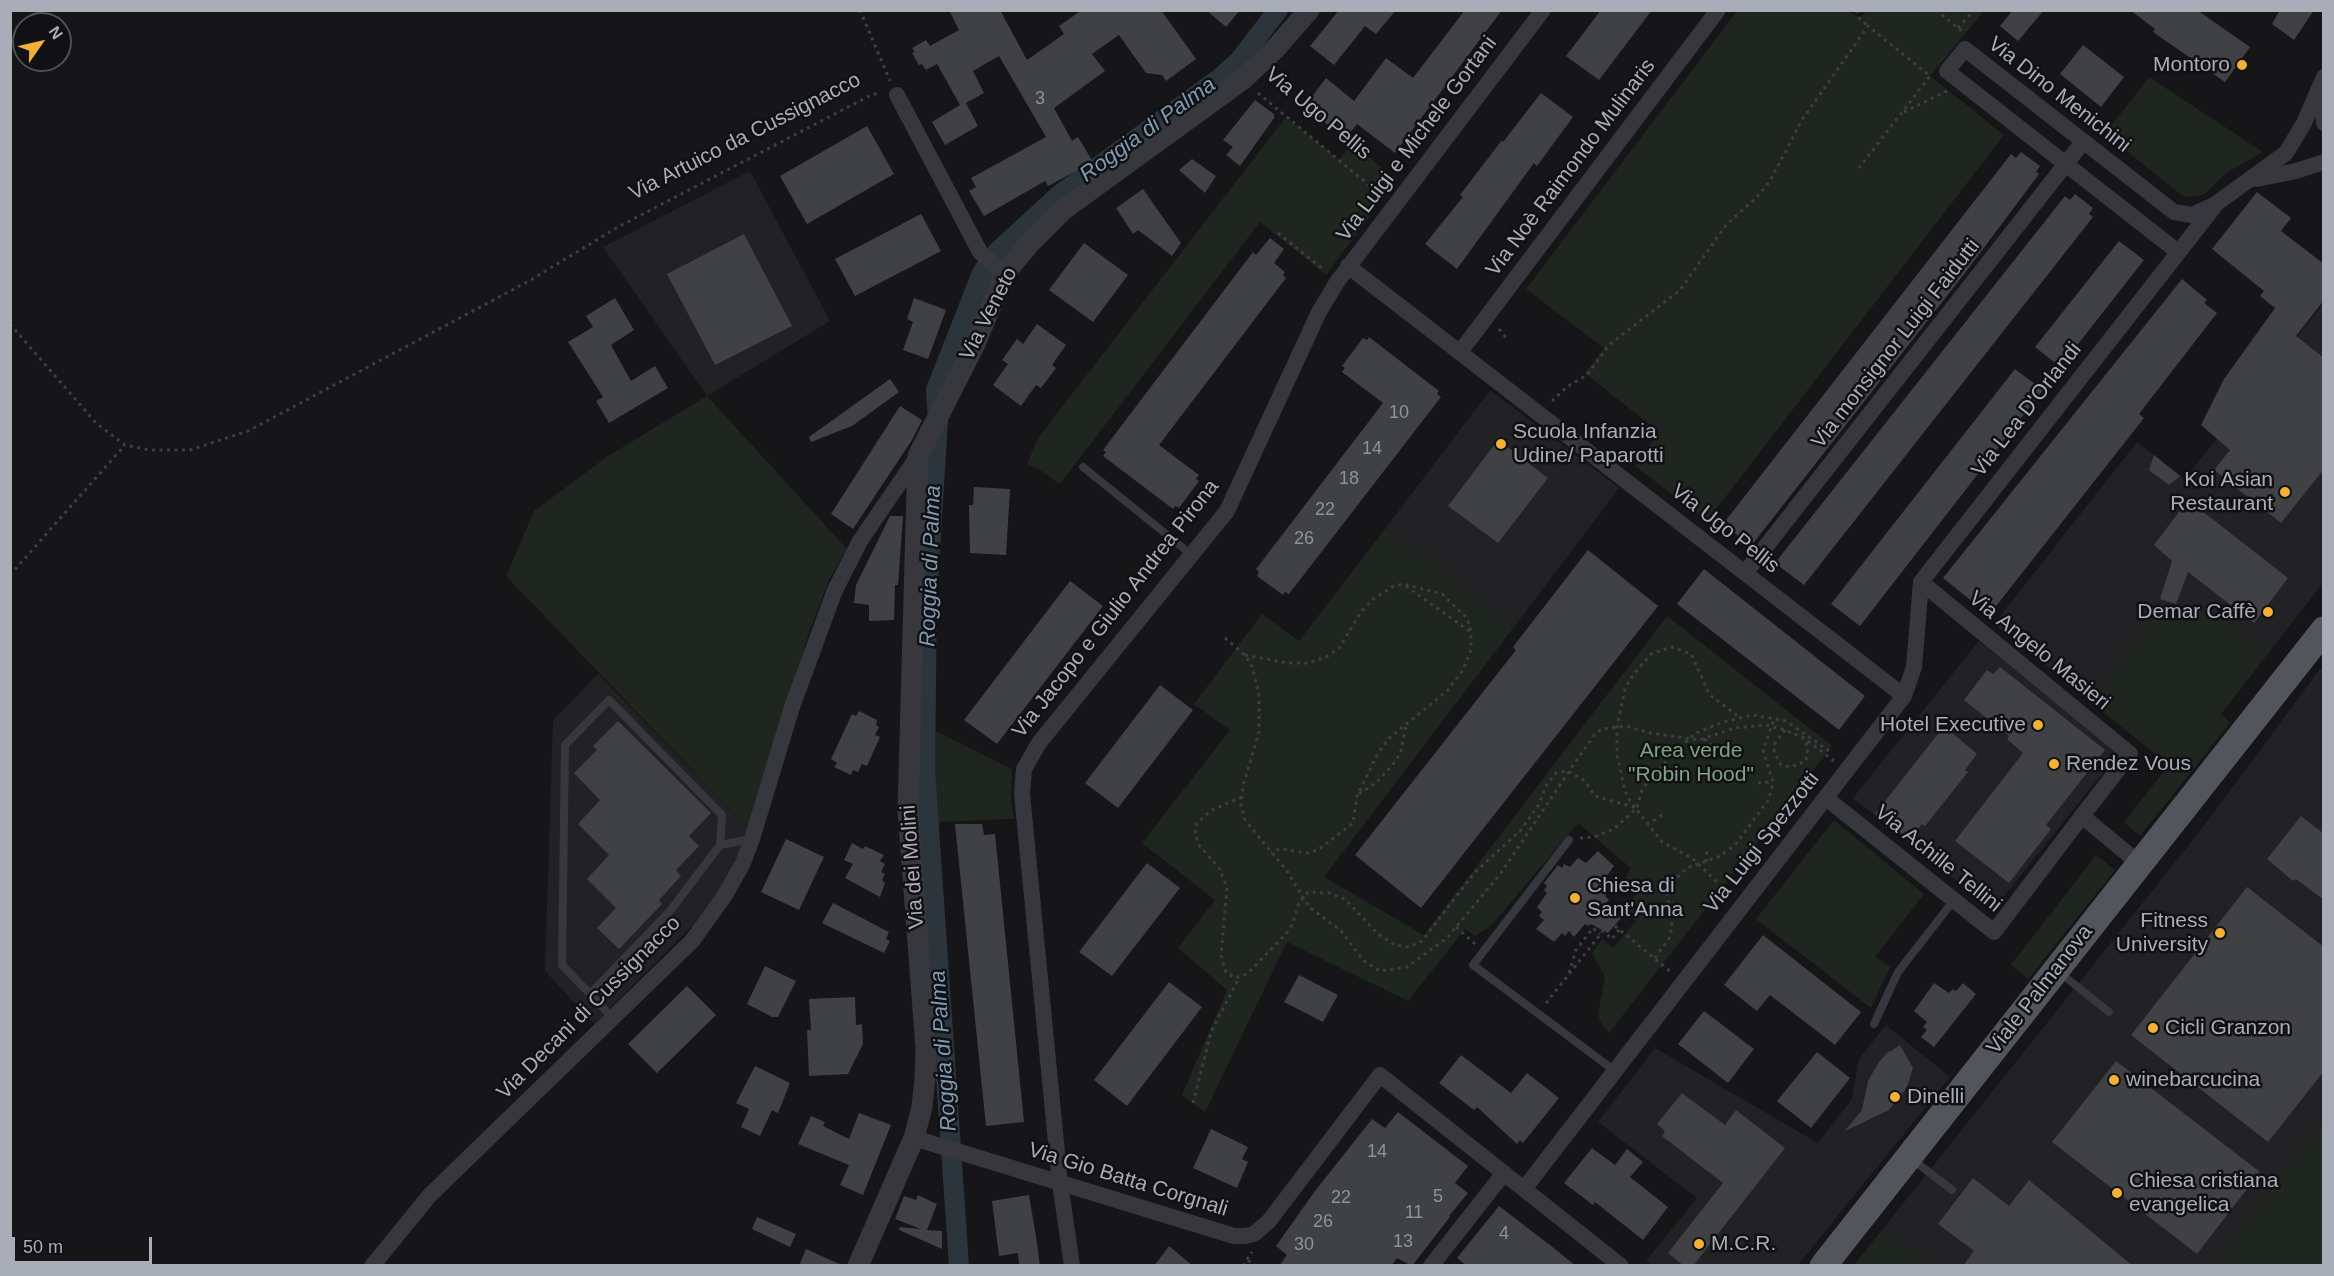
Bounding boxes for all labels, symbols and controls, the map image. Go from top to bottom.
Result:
north arrow [12,12,72,72]
text: N [45,23,66,42]
street label: Via Luigi e Michele Gortani [1332,31,1502,247]
street label: Via Dino Menichini [1983,32,2135,158]
place label: Montoro [2153,52,2230,78]
street label: Via Noè Raimondo Mulinaris [1481,54,1661,282]
marker: Montoro [2235,58,2249,72]
street label: Via Ugo Pellis [1260,62,1376,166]
street label: Via Artuico da Cussignacco [625,68,865,206]
water label: Roggia di Palma [1075,72,1221,188]
house number: 3 [1035,88,1045,110]
street label: Via monsignor Luigi Faidutti [1806,234,1986,454]
street label: Via Veneto [955,263,1023,365]
street label: Via Lea D'Orlandi [1967,338,2087,482]
house number: 10 [1389,402,1409,424]
place label: Scuola Infanzia Udine/ Paparotti [1513,419,1664,469]
marker: Scuola Infanzia Udine/ Paparotti [1494,437,1508,451]
house number: 14 [1362,438,1382,460]
place label: Koi Asian Restaurant [2170,467,2273,517]
house number: 18 [1339,468,1359,490]
street label: Via Jacopo e Giulio Andrea Pirona [1007,475,1225,743]
street label: Via Ugo Pellis [1666,479,1784,579]
water label: Roggia di Palma [915,485,947,647]
marker: Koi Asian Restaurant [2278,485,2292,499]
house number: 22 [1315,499,1335,521]
house number: 26 [1294,528,1314,550]
street label: Via Angelo Masieri [1963,586,2115,716]
place label: Demar Caffè [2137,599,2256,625]
marker: Demar Caffè [2261,605,2275,619]
place label: Hotel Executive [1880,712,2026,738]
marker: Hotel Executive [2031,718,2045,732]
park label: Area verde "Robin Hood" [1628,738,1754,788]
place label: Rendez Vous [2066,751,2191,777]
marker: Rendez Vous [2047,757,2061,771]
street label: Via Luigi Spezzotti [1699,767,1825,919]
street label: Via Achille Tellini [1869,800,2007,918]
street label: Via dei Molini [896,804,930,930]
place label: Chiesa di Sant'Anna [1587,873,1683,923]
marker: Chiesa di Sant'Anna [1568,891,1582,905]
place label: Fitness University [2116,908,2208,958]
street label: Via Decani di Cussignacco [492,911,686,1105]
street label: Viale Palmanova [1982,920,2098,1060]
marker: Fitness University [2213,926,2227,940]
water label: Roggia di Palma [925,970,963,1132]
place label: Cicli Granzon [2165,1015,2291,1041]
marker: Cicli Granzon [2146,1021,2160,1035]
place label: winebarcucina [2126,1067,2260,1093]
marker: winebarcucina [2107,1073,2121,1087]
place label: Dinelli [1907,1084,1964,1110]
marker: Dinelli [1888,1090,1902,1104]
street label: Via Gio Batta Corgnali [1025,1138,1231,1222]
house number: 14 [1367,1141,1387,1163]
place label: Chiesa cristiana evangelica [2129,1168,2278,1218]
house number: 5 [1433,1186,1443,1208]
marker: Chiesa cristiana evangelica [2110,1186,2124,1200]
house number: 22 [1331,1187,1351,1209]
house number: 11 [1405,1202,1423,1224]
house number: 26 [1313,1211,1333,1233]
house number: 4 [1499,1223,1509,1245]
scale bar [15,1225,154,1263]
house number: 13 [1393,1231,1413,1253]
place label: M.C.R. [1711,1231,1776,1257]
house number: 30 [1294,1234,1314,1256]
text: 50 m [23,1237,63,1257]
marker: M.C.R. [1692,1237,1706,1251]

